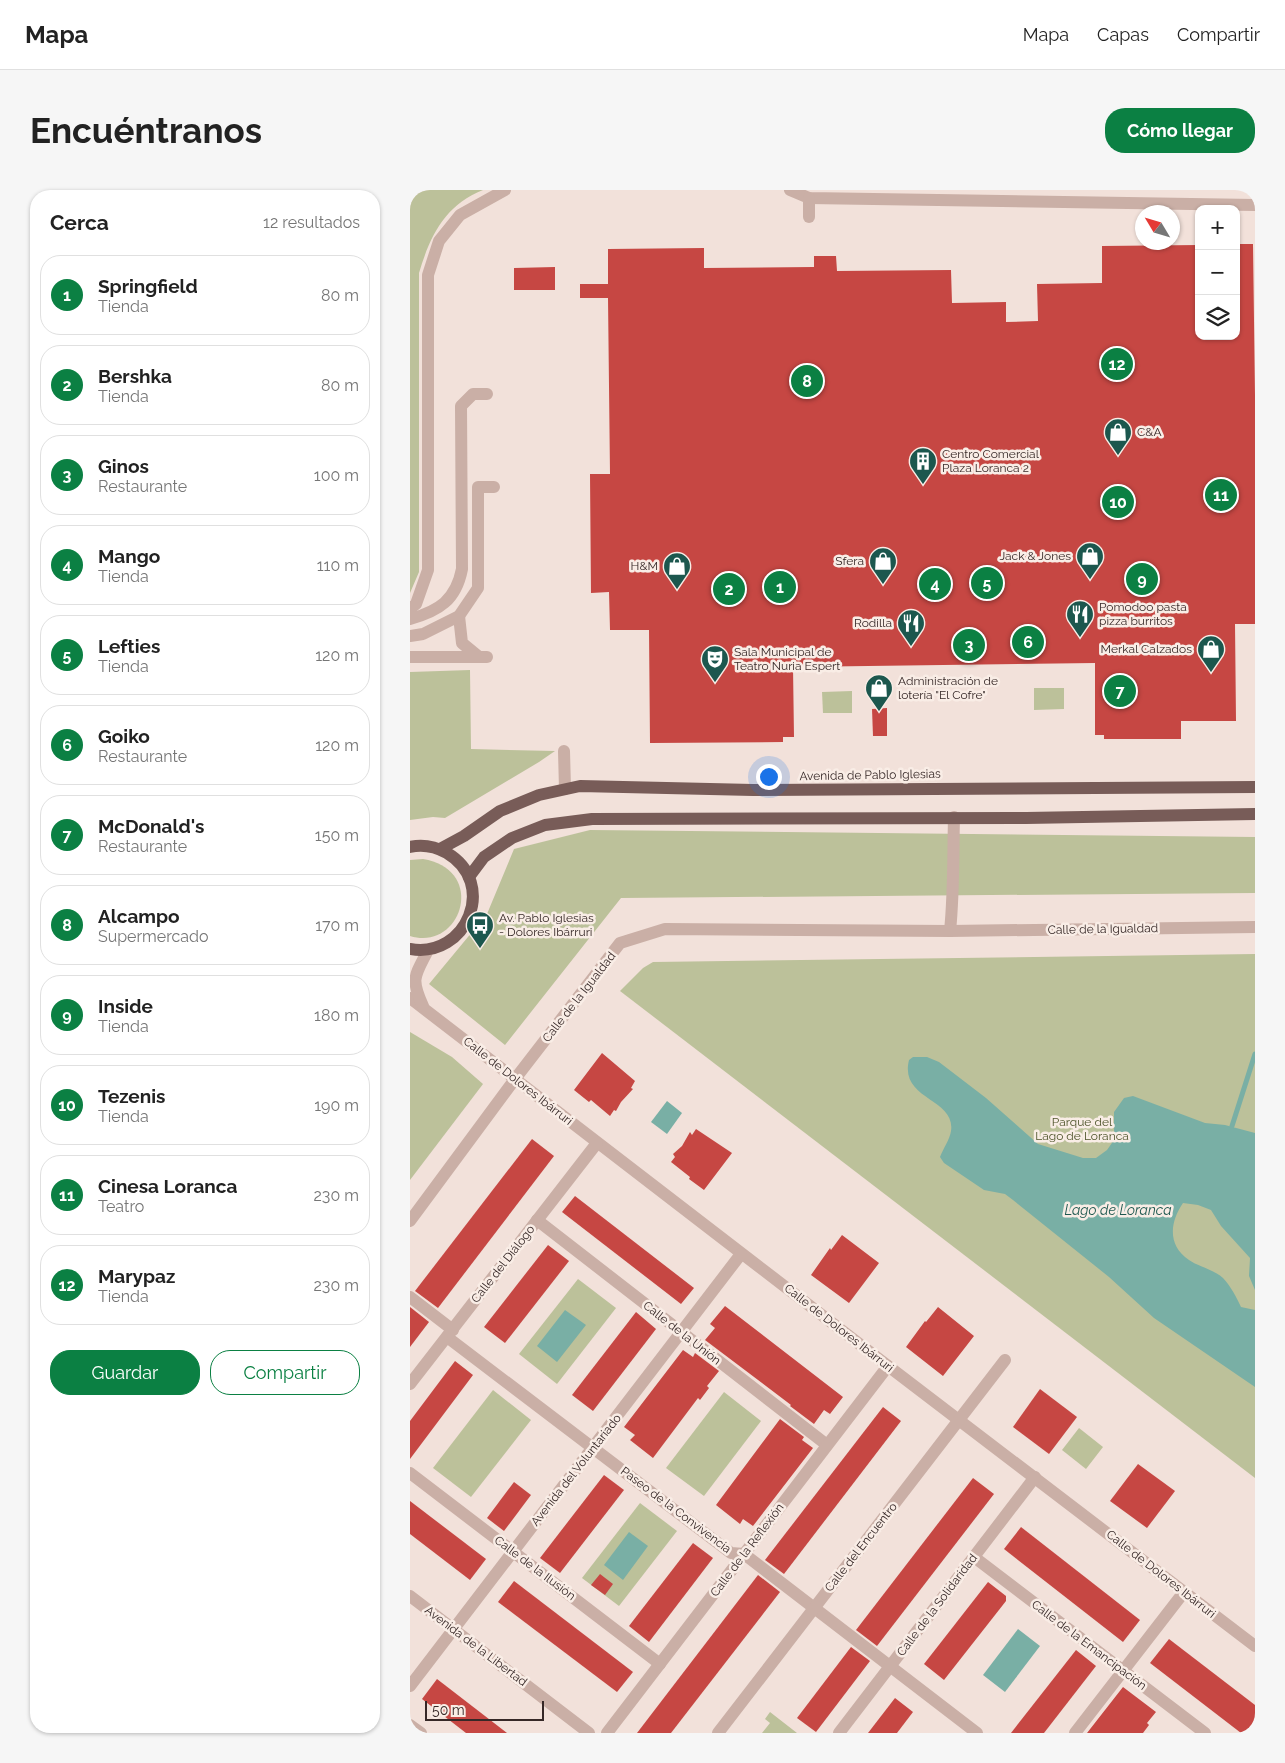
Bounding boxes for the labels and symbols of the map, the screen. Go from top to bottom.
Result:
north arrow [1135,205,1180,250]
pin: 12 [1101,345,1133,383]
pin: 8 [791,362,823,400]
shop icon: C&A [1103,417,1133,456]
place label: C&A [1137,425,1162,439]
building icon: Centro Comercial Plaza Loranca 2 [908,446,938,485]
place label: Centro Comercial Plaza Loranca 2 [942,447,1040,475]
pin: 11 [1205,476,1237,514]
pin: 10 [1102,483,1134,521]
shop icon: Jack & Jones [1075,541,1105,580]
shop icon: Sfera [868,546,898,585]
place label: Jack & Jones [999,549,1071,563]
shop icon: H&M [662,551,692,590]
place label: Sfera [835,554,864,568]
place label: H&M [631,559,658,573]
pin: 9 [1126,560,1158,598]
pin: 5 [971,564,1003,602]
pin: 4 [919,565,951,603]
pin: 1 [764,568,796,606]
pin: 2 [713,570,745,608]
restaurant icon: Pomodoo pasta pizza burritos [1065,599,1095,638]
place label: Pomodoo pasta pizza burritos [1099,600,1187,628]
restaurant icon: Rodilla [896,608,926,647]
place label: Rodilla [854,616,892,630]
pin: 6 [1012,623,1044,661]
pin: 3 [953,626,985,664]
shop icon: Merkal Calzados [1196,634,1226,673]
place label: Merkal Calzados [1101,642,1192,656]
theatre icon: Sala Municipal de Teatro Nuria Espert [700,644,730,683]
place label: Sala Municipal de Teatro Nuria Espert [734,645,840,673]
pin: 7 [1104,672,1136,710]
shop icon: Administración de lotería "El Cofre" [864,673,894,712]
place label: Administración de lotería "El Cofre" [898,674,998,702]
your location [756,764,782,790]
street label: Avenida de Pablo Iglesias [799,767,941,783]
bus stop icon: Av. Pablo Iglesias - Dolores Ibárruri [465,910,495,949]
place label: Av. Pablo Iglesias - Dolores Ibárruri [499,911,594,939]
street label: Calle de la Igualdad [1048,921,1158,937]
street label: Calle de la Igualdad [539,949,619,1045]
street label: Calle de Dolores Ibárruri [461,1034,575,1128]
park label: Parque del Lago de Loranca [1035,1115,1129,1143]
water label: Lago de Loranca [1064,1202,1172,1218]
street label: Calle del Diálogo [468,1222,538,1306]
street label: Calle de Dolores Ibárruri [782,1281,896,1375]
street label: Calle de la Unión [640,1298,724,1368]
street label: Avenida del Voluntariado [528,1411,624,1529]
street label: Paseo de la Convivencia [618,1464,734,1556]
street label: Calle del Encuentro [822,1500,900,1594]
street label: Calle de la Reflexión [707,1501,787,1599]
street label: Calle de Dolores Ibárruri [1104,1527,1218,1621]
street label: Calle de la Ilusión [492,1533,578,1603]
street label: Calle de la Solidaridad [894,1551,980,1659]
street label: Calle de la Emancipación [1029,1597,1149,1693]
street label: Avenida de la Libertad [422,1603,530,1689]
scale bar [425,1698,544,1721]

